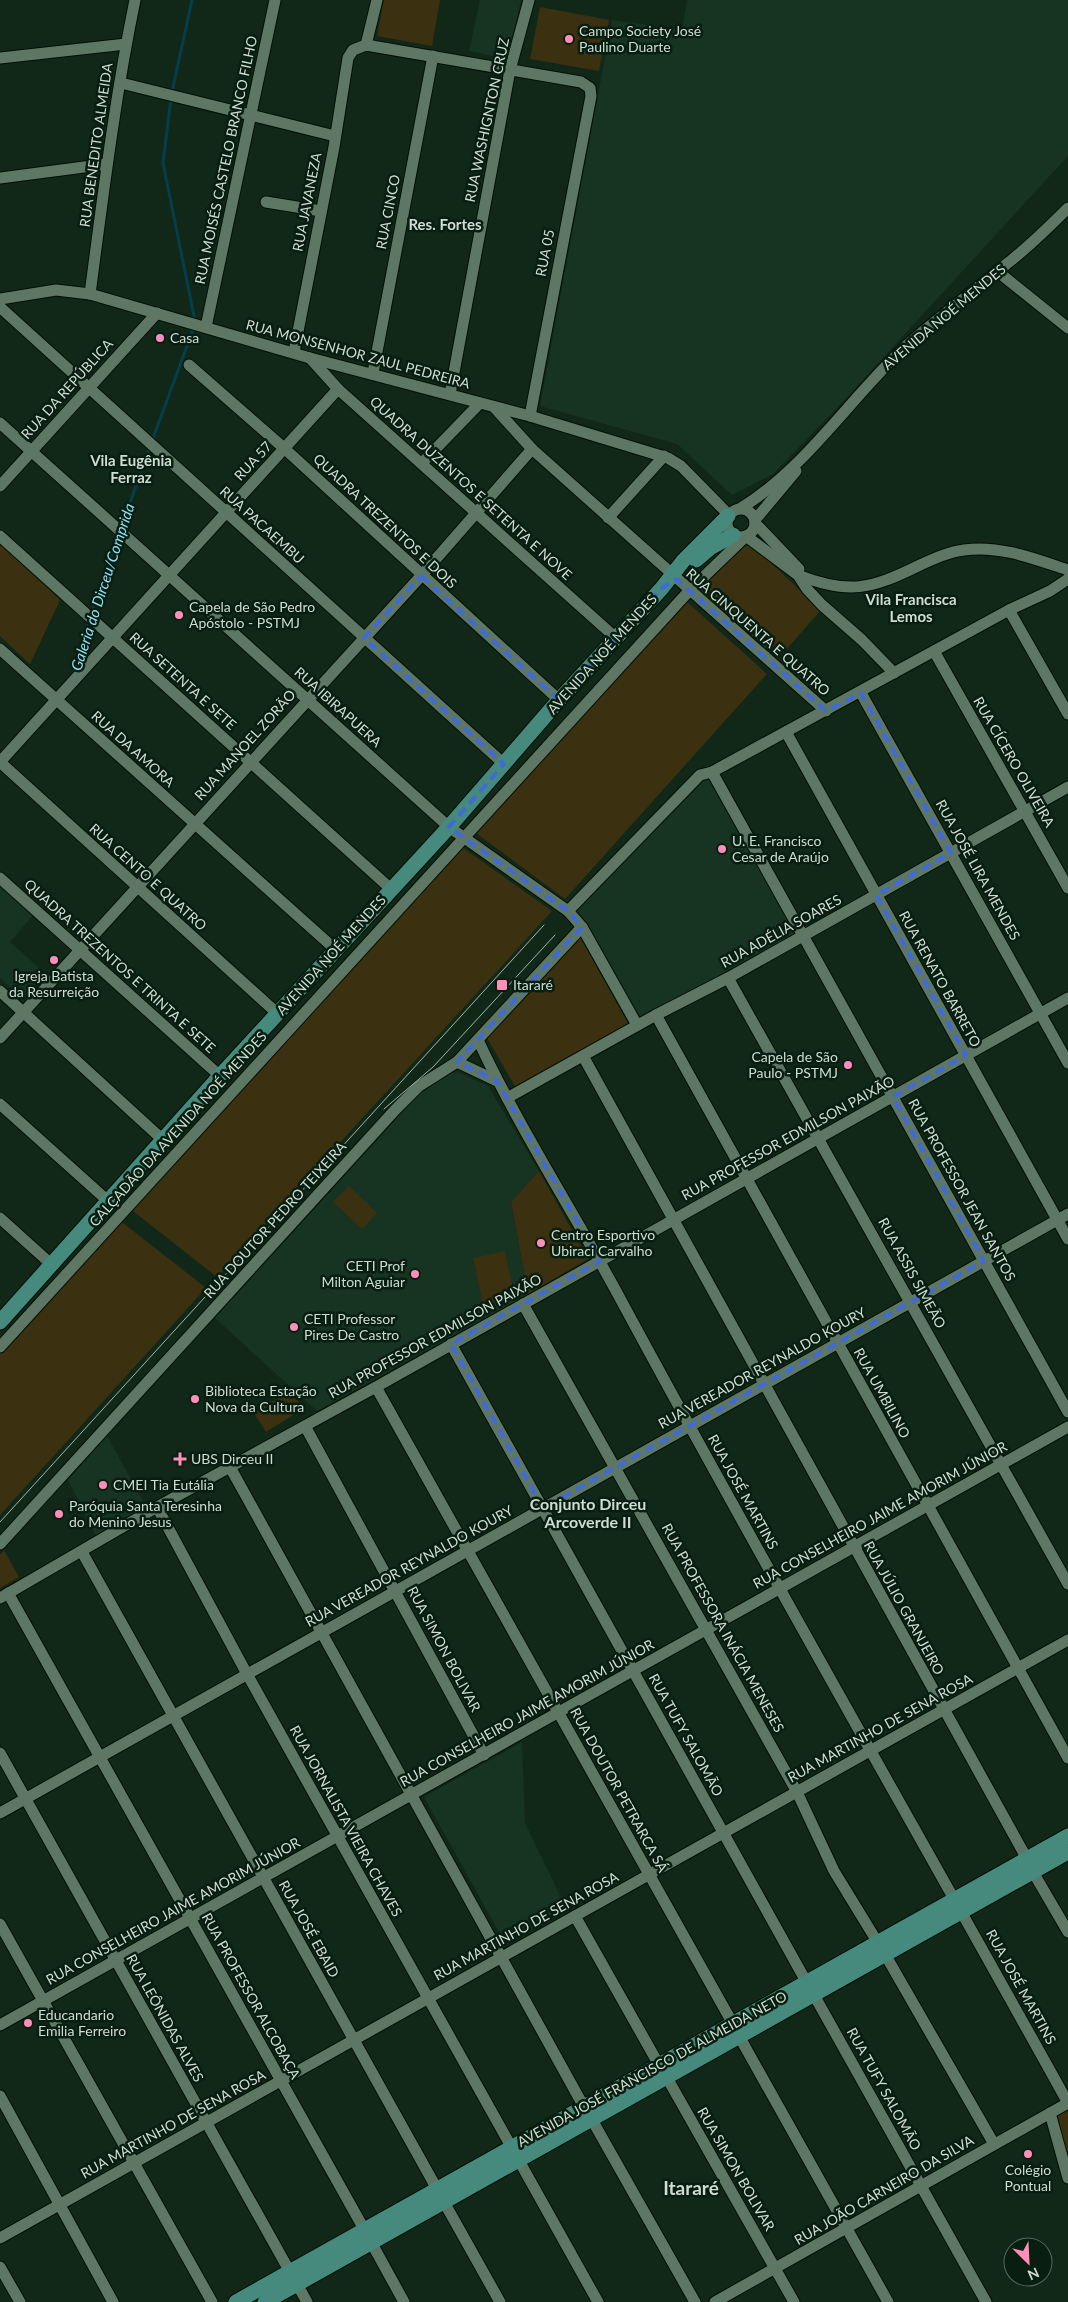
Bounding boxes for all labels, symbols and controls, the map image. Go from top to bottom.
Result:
place label: Campo Society José Paulino Duarte [579,22,701,55]
marker: Campo Society José Paulino Duarte [563,33,575,45]
street label: RUA MOISÉS CASTELO BRANCO FILHO [191,34,260,286]
street label: RUA WASHIGNTON CRUZ [461,36,512,204]
street label: RUA BENEDITO ALMEIDA [76,61,116,228]
street label: RUA JAVANEZA [289,151,325,253]
street label: RUA CINCO [372,173,403,251]
district label: Res. Fortes [408,215,482,233]
street label: RUA 05 [532,228,557,278]
street label: AVENIDA NOÉ MENDES [879,260,1009,373]
street label: RUA MONSENHOR ZAUL PEDREIRA [244,315,473,392]
place label: Casa [170,329,199,346]
marker: Casa [154,332,166,344]
street label: RUA DA REPÚBLICA [17,335,116,442]
street label: QUADRA DUZENTOS E SETENTA E NOVE [367,392,576,583]
street label: RUA 57 [230,437,275,484]
street label: QUADRA TREZENTOS E DOIS [310,450,461,592]
district label: Vila Eugênia Ferraz [89,451,172,486]
street label: RUA PACAEMBU [217,482,308,567]
water label: Galeria do Dirceu/Comprida [66,500,138,673]
street label: RUA CINQUENTA E QUATRO [683,564,834,699]
street label: AVENIDA NOÉ MENDES [543,590,660,717]
district label: Vila Francisca Lemos [864,590,957,625]
place label: Capela de São Pedro Apóstolo - PSTMJ [189,598,315,631]
marker: Capela de São Pedro Apóstolo - PSTMJ [173,609,185,621]
street label: RUA SETENTA E SETE [126,628,240,733]
street label: RUA IBIRAPUERA [291,663,386,751]
street label: RUA MANOEL ZORÃO [191,686,299,803]
street label: RUA CÍCERO OLIVEIRA [970,694,1059,830]
street label: RUA DA AMORA [88,707,179,791]
street label: RUA JOSÉ LIRA MENDES [933,797,1024,943]
street label: RUA CENTO E QUATRO [86,820,210,934]
place label: U. E. Francisco Cesar de Araújo [732,832,829,865]
marker: U. E. Francisco Cesar de Araújo [716,843,728,855]
street label: QUADRA TREZENTOS E TRINTA E SETE [21,875,219,1056]
street label: RUA ADÉLIA SOARES [717,890,844,971]
street label: AVENIDA NOÉ MENDES [272,891,389,1018]
street label: RUA RENATO BARRETO [896,908,985,1050]
marker: Igreja Batista da Resurreição [48,954,60,966]
place label: Igreja Batista da Resurreição [9,967,99,1000]
place label: Itararé [513,976,553,993]
marker: Itararé [495,978,509,992]
street label: CALÇADÃO DA AVENIDA NOÉ MENDES [85,1028,270,1230]
place label: Capela de São Paulo - PSTMJ [748,1048,838,1081]
marker: Capela de São Paulo - PSTMJ [842,1059,854,1071]
street label: RUA PROFESSOR EDMILSON PAIXÃO [678,1072,897,1203]
street label: RUA PROFESSOR JEAN SANTOS [905,1096,1020,1284]
street label: RUA DOUTOR PEDRO TEIXEIRA [200,1138,350,1301]
street label: RUA ASSIS SIMEÃO [875,1215,950,1331]
place label: Centro Esportivo Ubiraci Carvalho [551,1226,655,1259]
marker: Centro Esportivo Ubiraci Carvalho [535,1237,547,1249]
place label: CETI Prof Milton Aguiar [322,1257,405,1290]
marker: CETI Prof Milton Aguiar [409,1268,421,1280]
street label: RUA PROFESSOR EDMILSON PAIXÃO [325,1270,544,1401]
street label: RUA VEREADOR REYNALDO KOURY [655,1303,869,1432]
place label: CETI Professor Pires De Castro [304,1310,399,1343]
marker: CETI Professor Pires De Castro [288,1321,300,1333]
street label: RUA UMBILINO [851,1345,914,1441]
place label: Biblioteca Estação Nova da Cultura [205,1382,317,1415]
marker: Biblioteca Estação Nova da Cultura [189,1393,201,1405]
street label: RUA JOSÉ MARTINS [705,1431,782,1552]
street label: RUA CONSELHEIRO JAIME AMORIM JÚNIOR [750,1437,1010,1592]
place label: UBS Dirceu II [191,1450,273,1467]
marker: UBS Dirceu II [173,1452,187,1466]
place label: CMEI Tia Eutália [113,1476,214,1493]
marker: CMEI Tia Eutália [97,1479,109,1491]
district label: Conjunto Dirceu Arcoverde II [530,1494,646,1531]
place label: Paróquia Santa Teresinha do Menino Jesus [69,1497,222,1530]
street label: RUA VEREADOR REYNALDO KOURY [302,1501,516,1630]
marker: Paróquia Santa Teresinha do Menino Jesus [53,1508,65,1520]
street label: RUA PROFESSORA INÁCIA MENESES [659,1520,788,1735]
street label: RUA JÚLIO GRANJEIRO [861,1538,948,1677]
street label: RUA SIMON BOLIVAR [404,1583,485,1715]
street label: RUA CONSELHEIRO JAIME AMORIM JÚNIOR [397,1635,657,1790]
street label: RUA MARTINHO DE SENA ROSA [784,1669,976,1786]
street label: RUA TUFY SALOMÃO [646,1671,727,1799]
street label: RUA DOUTOR PETRARCA SÁ [567,1705,672,1875]
street label: RUA JORNALISTA VIEIRA CHAVES [287,1722,406,1919]
street label: RUA CONSELHEIRO JAIME AMORIM JÚNIOR [43,1833,303,1988]
street label: RUA MARTINHO DE SENA ROSA [430,1867,622,1984]
street label: RUA JOSÉ EBAID [276,1877,343,1980]
street label: RUA PROFESSOR ALCOBAÇA [199,1910,305,2082]
street label: RUA JOSÉ MARTINS [983,1926,1060,2047]
street label: RUA LEÔNIDAS ALVES [123,1951,208,2085]
street label: AVENIDA JOSÉ FRANCISCO DE ALMEIDA NETO [514,1987,790,2150]
place label: Educandario Emilia Ferreiro [38,2006,126,2039]
marker: Educandario Emilia Ferreiro [22,2017,34,2029]
street label: RUA TUFY SALOMÃO [844,2025,925,2153]
street label: RUA MARTINHO DE SENA ROSA [77,2065,269,2182]
street label: RUA SIMON BOLIVAR [694,2104,779,2234]
street label: RUA JOÃO CARNEIRO DA SILVA [791,2131,977,2248]
marker: Colégio Pontual [1022,2148,1034,2160]
place label: Colégio Pontual [1005,2161,1051,2194]
district label: Itararé [663,2176,719,2199]
north arrow [1003,2237,1053,2287]
text: N [1025,2264,1042,2284]

